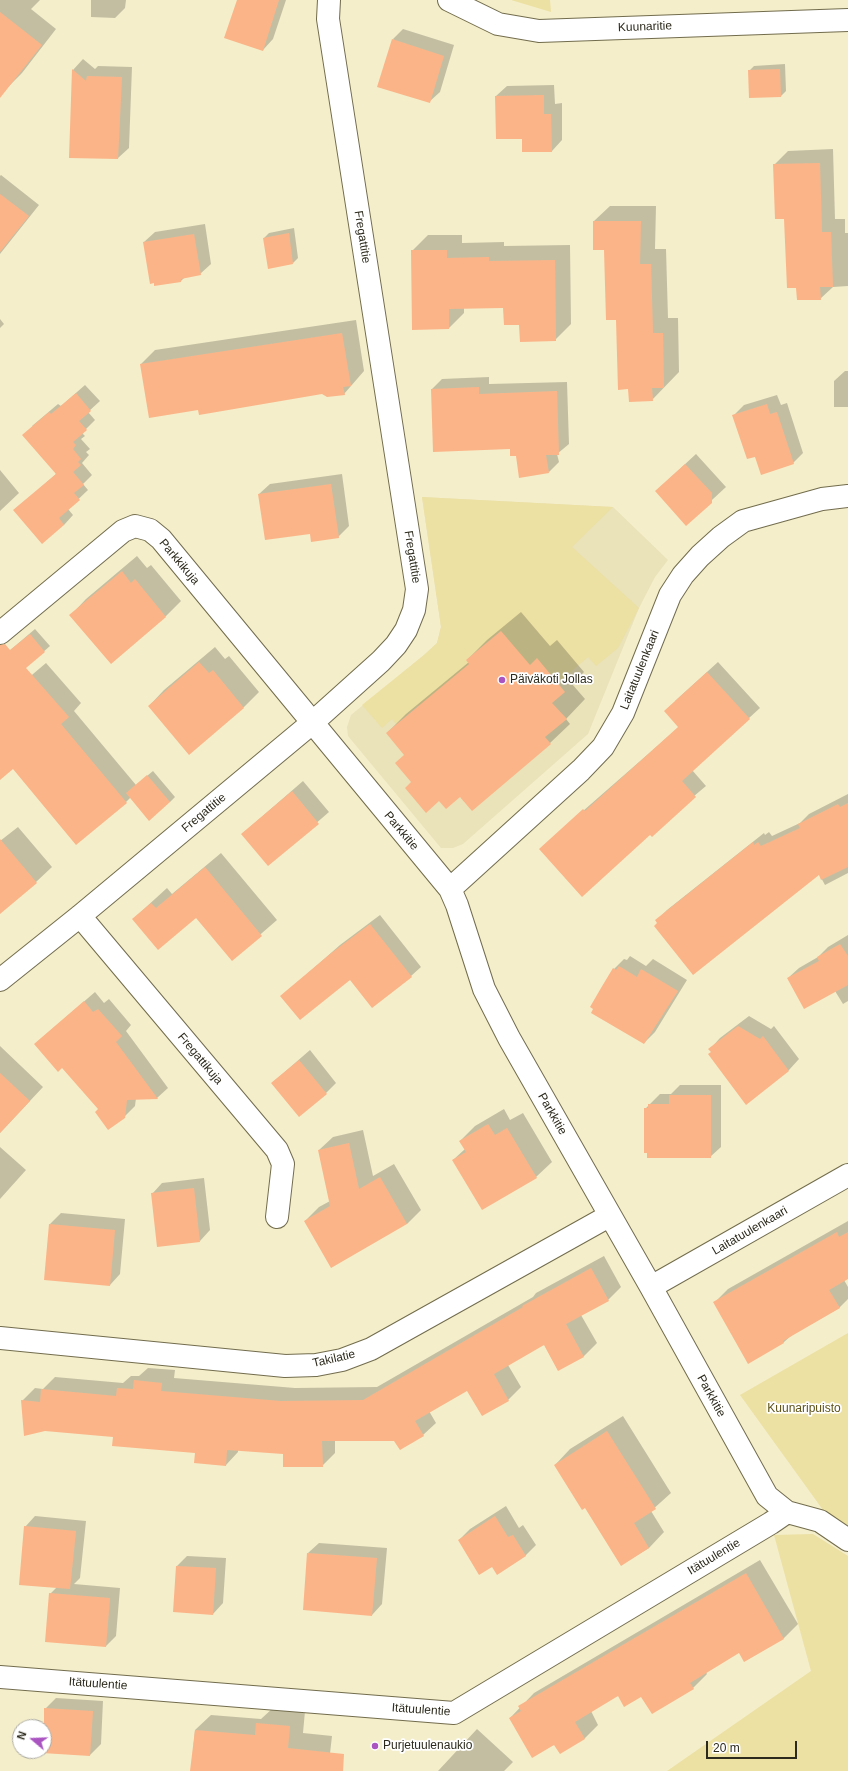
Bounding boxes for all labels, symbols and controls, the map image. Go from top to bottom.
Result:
street label: Kuunaritie [618,19,672,35]
street label: Fregattitie [351,210,373,264]
street label: Fregattitie [401,530,423,584]
street label: Parkkikuja [156,536,202,588]
street label: Laitatuulenkaari [617,628,663,712]
place label: Päiväkoti Jollas [510,673,593,687]
marker: Päiväkoti Jollas [497,675,507,685]
street label: Fregattitie [179,790,229,836]
street label: Parkkitie [381,809,421,853]
street label: Fregattikuja [174,1030,226,1088]
street label: Parkkitie [534,1090,570,1138]
street label: Laitatuulenkaari [710,1204,790,1258]
street label: Takilatie [311,1347,357,1371]
street label: Parkkitie [694,1372,728,1420]
park label: Kuunaripuisto [767,1402,841,1416]
street label: Itätuulentie [685,1536,743,1578]
street label: Itätuulentie [68,1675,128,1693]
street label: Itätuulentie [391,1701,451,1719]
north arrow [12,1719,52,1759]
text: N [15,1730,29,1741]
scale bar [708,1733,799,1759]
place label: Purjetuulenaukio [383,1739,472,1753]
marker: Purjetuulenaukio [370,1741,380,1751]
text: 20 m [713,1741,740,1755]

